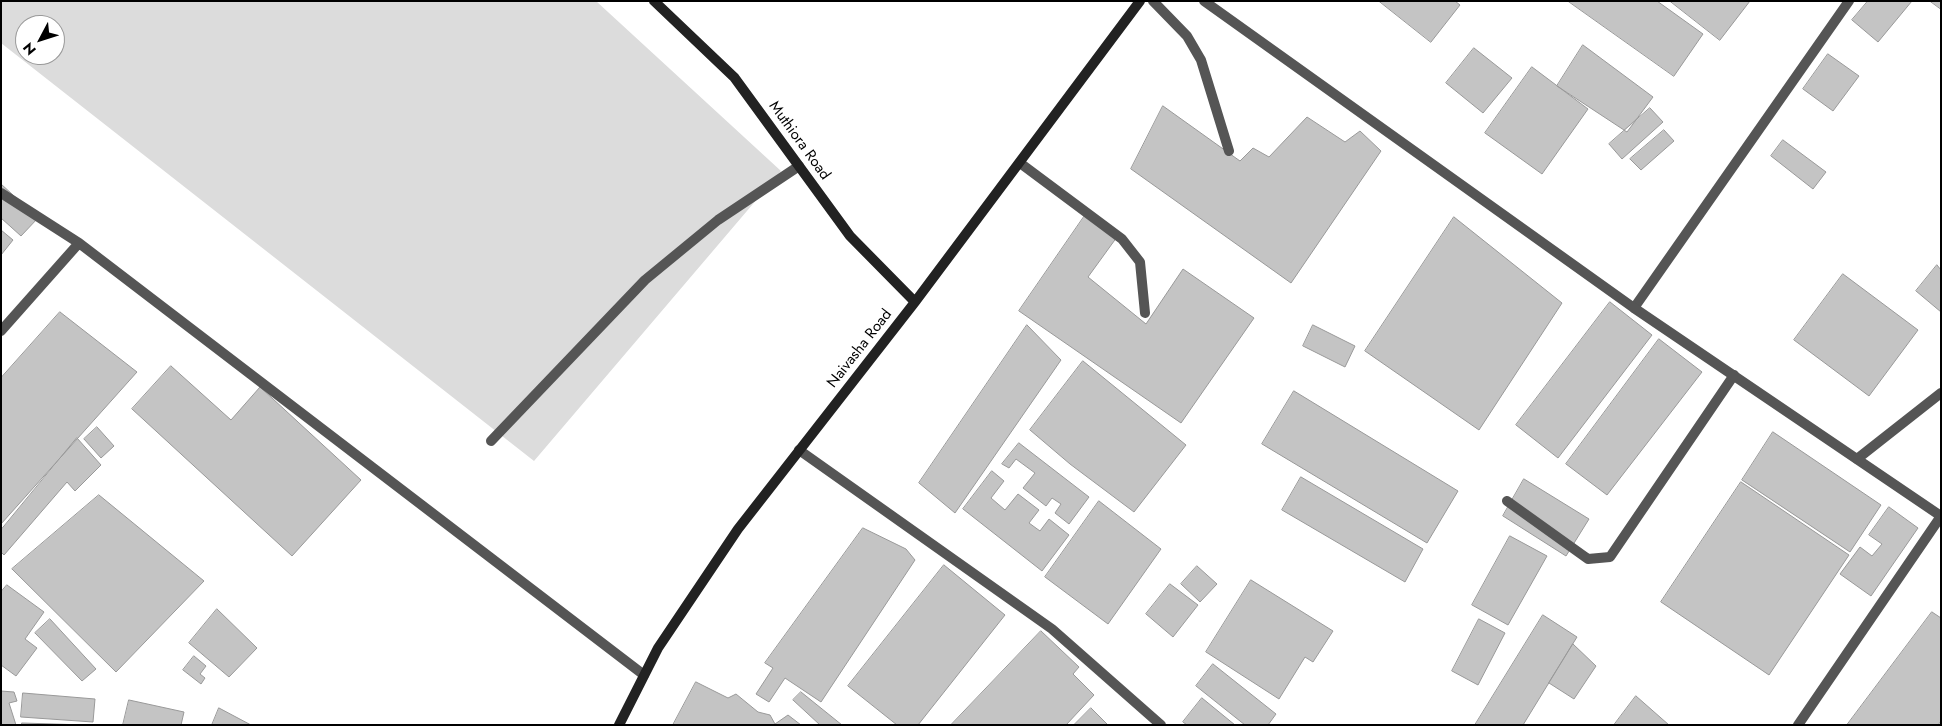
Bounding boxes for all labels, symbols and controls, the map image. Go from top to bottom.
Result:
north arrow [15,15,65,65]
text: N [18,38,41,60]
street label: Muthiora Road [764,98,834,184]
street label: Naivasha Road [824,306,896,392]

